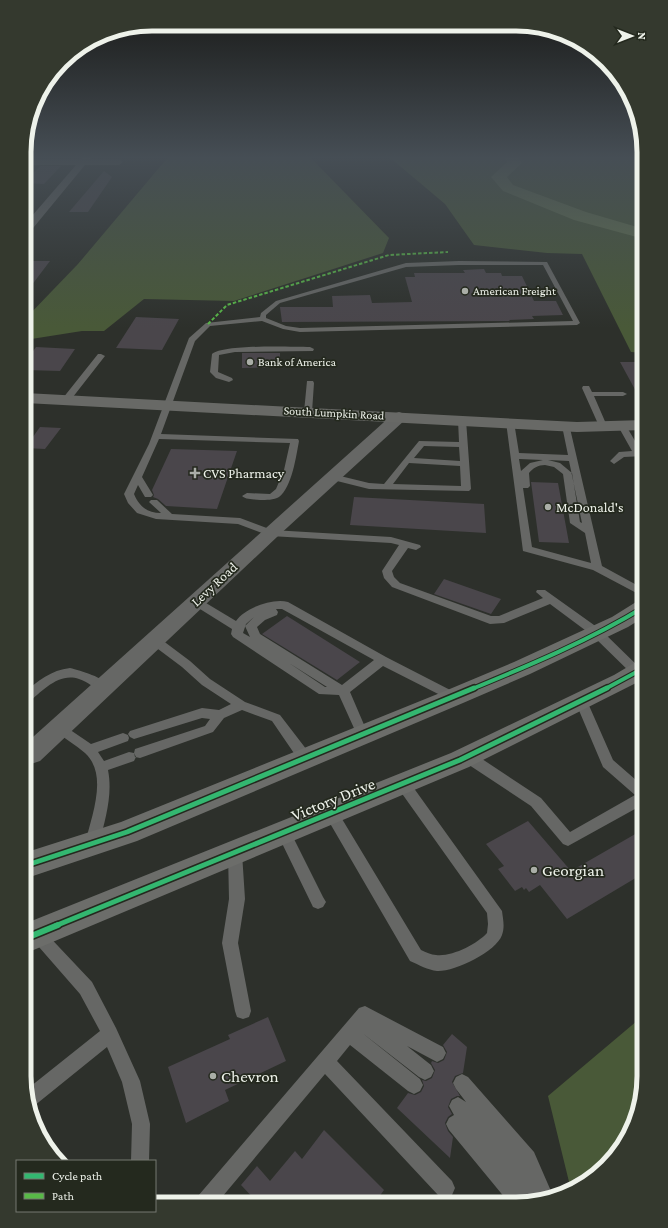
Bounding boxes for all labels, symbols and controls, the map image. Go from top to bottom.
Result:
north arrow [612,16,652,56]
text: N [636,32,648,40]
place label: American Freight [473,284,557,298]
marker: American Freight [460,286,470,296]
place label: Bank of America [258,355,336,369]
marker: Bank of America [245,357,255,367]
street label: South Lumpkin Road [283,403,385,423]
place label: CVS Pharmacy [203,465,285,481]
marker: CVS Pharmacy [190,468,200,478]
place label: McDonald's [556,499,623,515]
marker: McDonald's [543,502,553,512]
street label: Levy Road [188,558,241,609]
street label: Victory Drive [288,774,378,825]
place label: Georgian [542,861,604,880]
marker: Georgian [529,865,539,875]
place label: Chevron [221,1067,279,1086]
marker: Chevron [208,1071,218,1081]
legend [16,1160,156,1212]
text: Cycle path [52,1169,103,1183]
text: Path [52,1189,74,1203]

